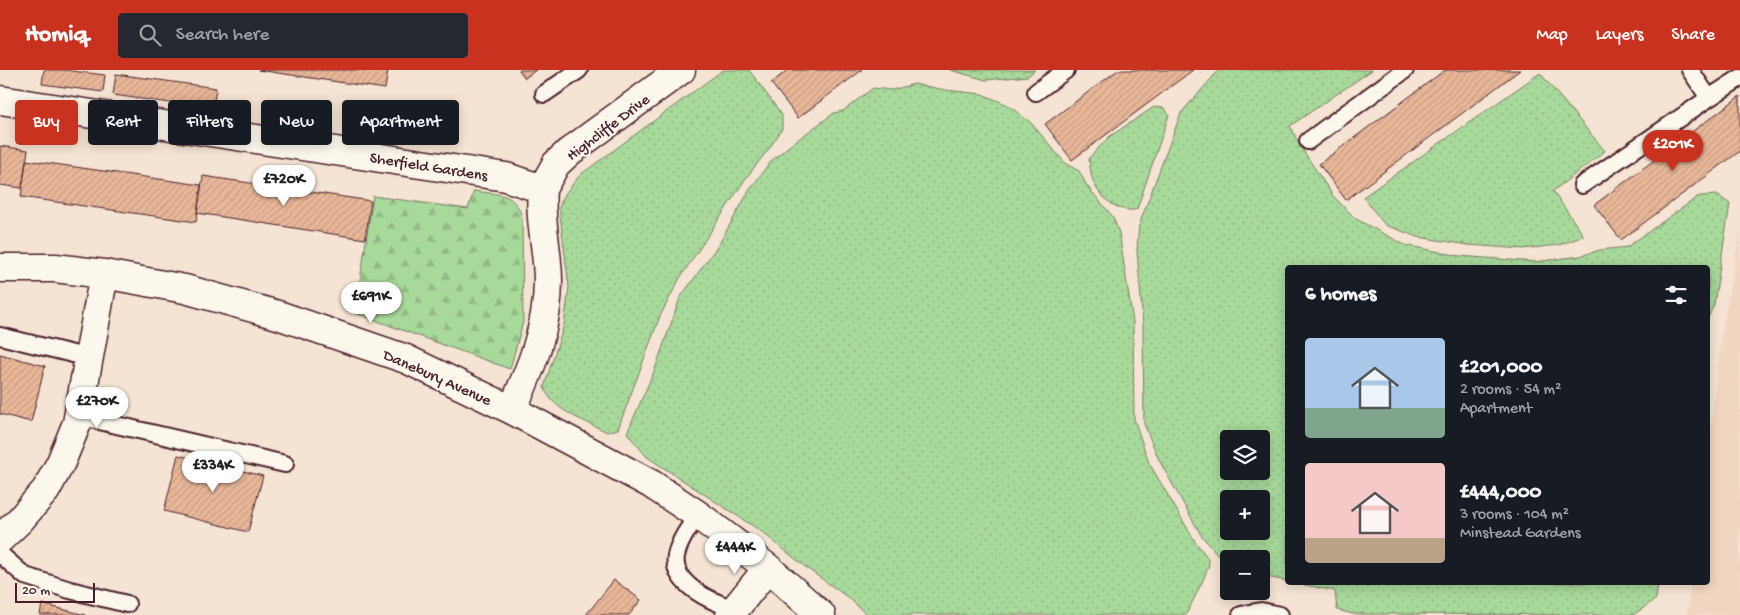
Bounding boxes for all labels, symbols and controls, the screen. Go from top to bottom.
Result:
search box [118,13,468,58]
text: Homiq [25,21,88,50]
icon: search [136,21,164,49]
text: Search here [176,24,269,47]
text: Map [1536,25,1568,46]
text: Layers [1596,25,1643,46]
text: Share [1671,25,1715,46]
street label: Highcliffe Drive [564,91,655,166]
chip: Buy [15,100,78,145]
chip: Rent [88,100,158,145]
chip: Filters [168,100,251,145]
chip: New [261,100,332,145]
chip: Apartment [342,100,459,145]
pin: £201K [1638,129,1708,172]
text: £201K [1653,136,1693,155]
street label: Sherfield Gardens [368,150,490,187]
pin: £720K [249,164,319,207]
text: £720K [263,171,305,190]
icon: filters [1662,281,1690,309]
pin: £691K [336,282,406,324]
text: 6 homes [1305,283,1376,308]
text: £691K [352,288,390,307]
street label: Danebury Avenue [379,346,494,412]
text: £201,000 [1460,356,1542,381]
icon: home [1345,358,1405,418]
text: 2 rooms · 54 m² [1460,381,1561,400]
pin: £270K [62,386,132,429]
text: £270K [76,393,118,412]
text: Apartment [1460,400,1532,419]
map controls [1220,430,1270,600]
button: layers [1220,430,1270,480]
pin: £334K [178,450,248,493]
text: £334K [193,457,233,476]
text: £444,000 [1460,481,1542,506]
icon: home [1345,483,1405,543]
button: + [1220,490,1270,540]
text: 3 rooms · 104 m² [1460,506,1569,525]
text: Minstead Gardens [1460,525,1581,544]
pin: £444K [700,532,770,575]
text: £444K [716,539,754,558]
button: − [1220,550,1270,600]
scale bar [15,580,95,603]
text: 20 m [22,583,50,600]

